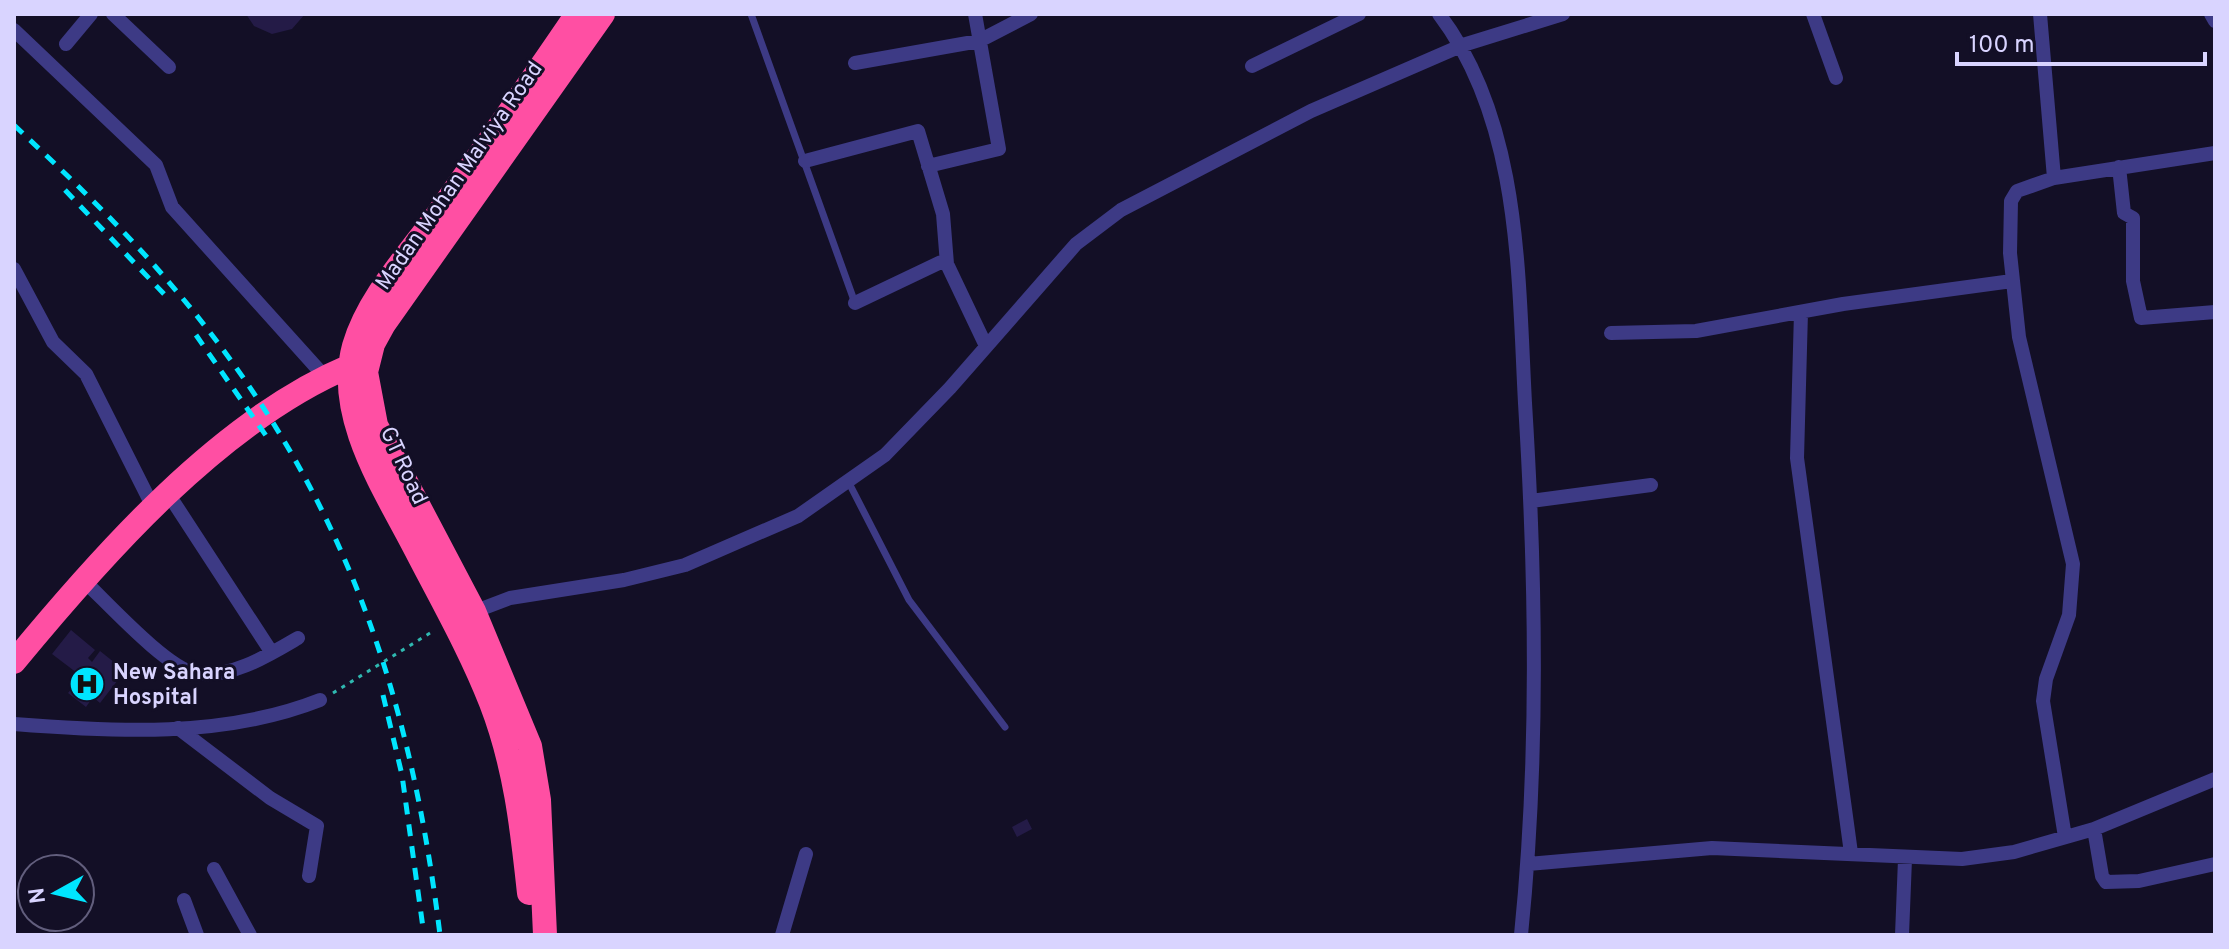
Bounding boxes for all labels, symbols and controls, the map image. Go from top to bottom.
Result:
scale bar [1957,16,2205,66]
text: 100 m [1969,31,2035,61]
street label: Madan Mohan Malviya Road [371,57,549,296]
street label: GT Road [373,423,432,509]
place label: New Sahara Hospital [113,660,235,712]
hospital icon: New Sahara Hospital [68,665,106,703]
north arrow [16,853,96,933]
text: N [24,886,53,905]

